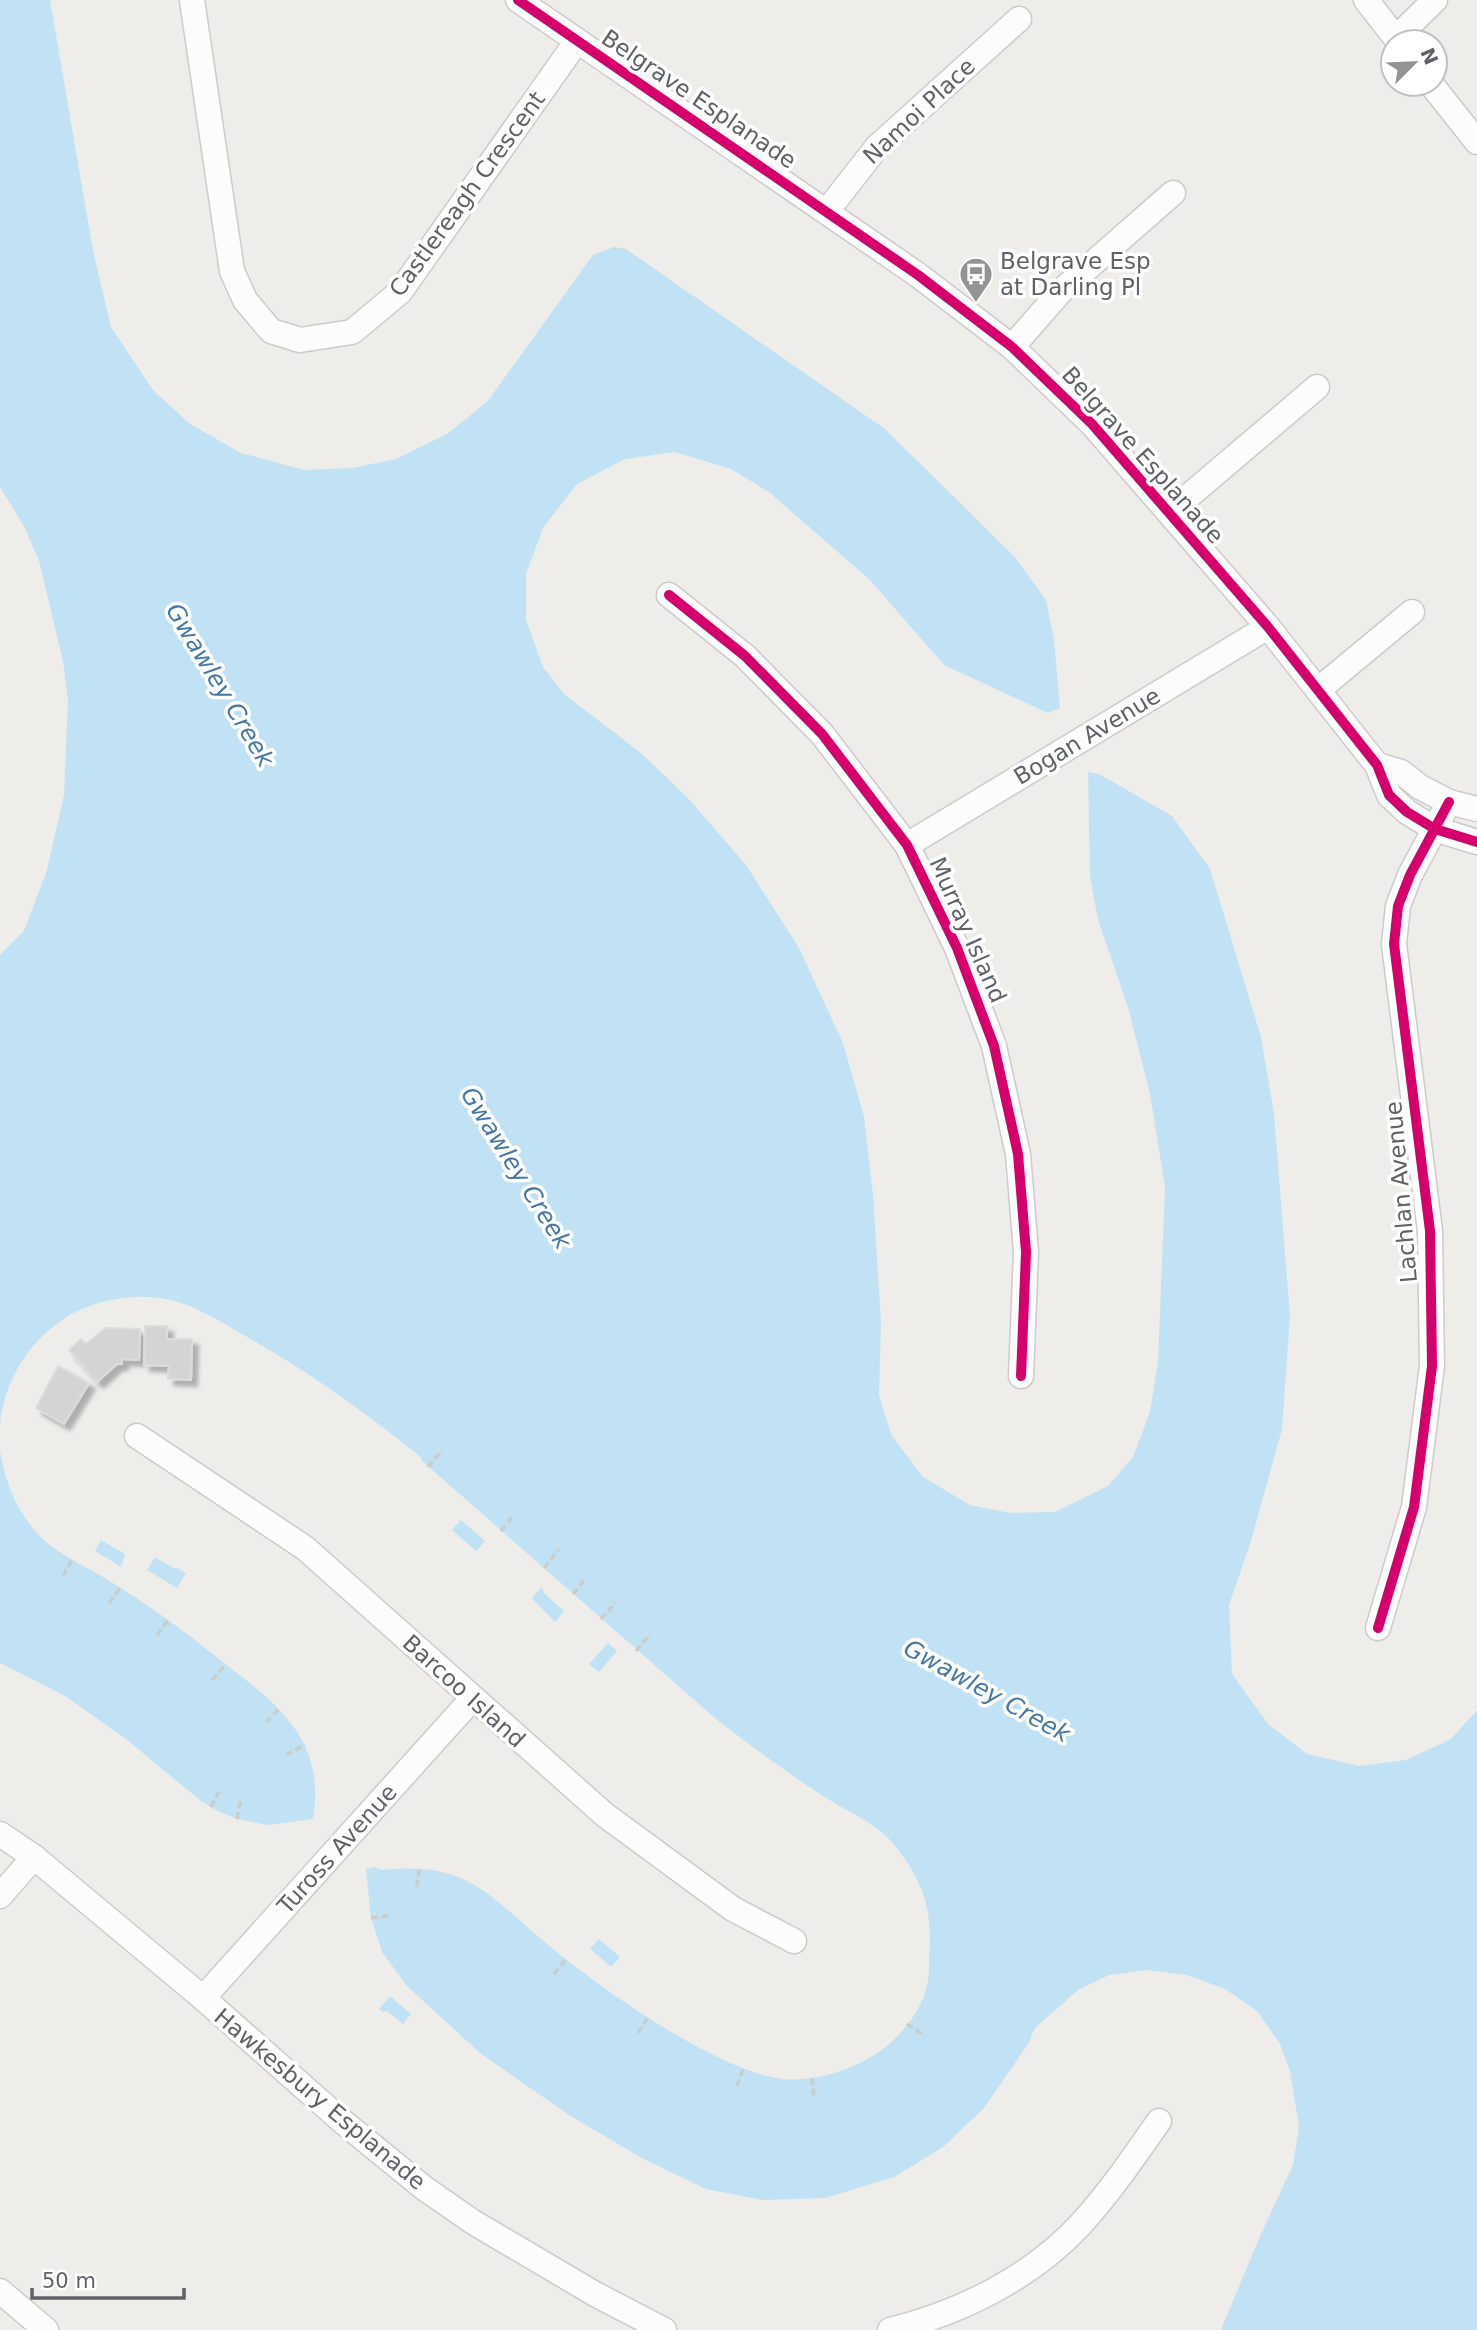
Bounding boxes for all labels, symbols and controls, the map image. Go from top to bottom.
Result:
street label: Belgrave Esplanade [597,24,801,174]
north arrow [1379,28,1449,98]
text: N [1416,44,1443,68]
street label: Namoi Place [858,53,980,169]
street label: Castlereagh Crescent [384,86,550,302]
place label: Belgrave Esp at Darling Pl [1000,248,1151,300]
bus stop icon: Belgrave Esp at Darling Pl [957,255,995,304]
street label: Belgrave Esplanade [1057,361,1229,549]
water label: Gwawley Creek [160,598,280,773]
street label: Bogan Avenue [1009,682,1165,790]
street label: Murray Island [924,853,1012,1007]
water label: Gwawley Creek [455,1082,578,1255]
street label: Lachlan Avenue [1380,1100,1422,1284]
street label: Barcoo Island [398,1629,530,1753]
water label: Gwawley Creek [899,1634,1076,1749]
street label: Tuross Avenue [272,1779,402,1920]
street label: Hawkesbury Esplanade [209,2003,431,2195]
scale bar [32,2256,184,2300]
text: 50 m [42,2269,96,2293]

